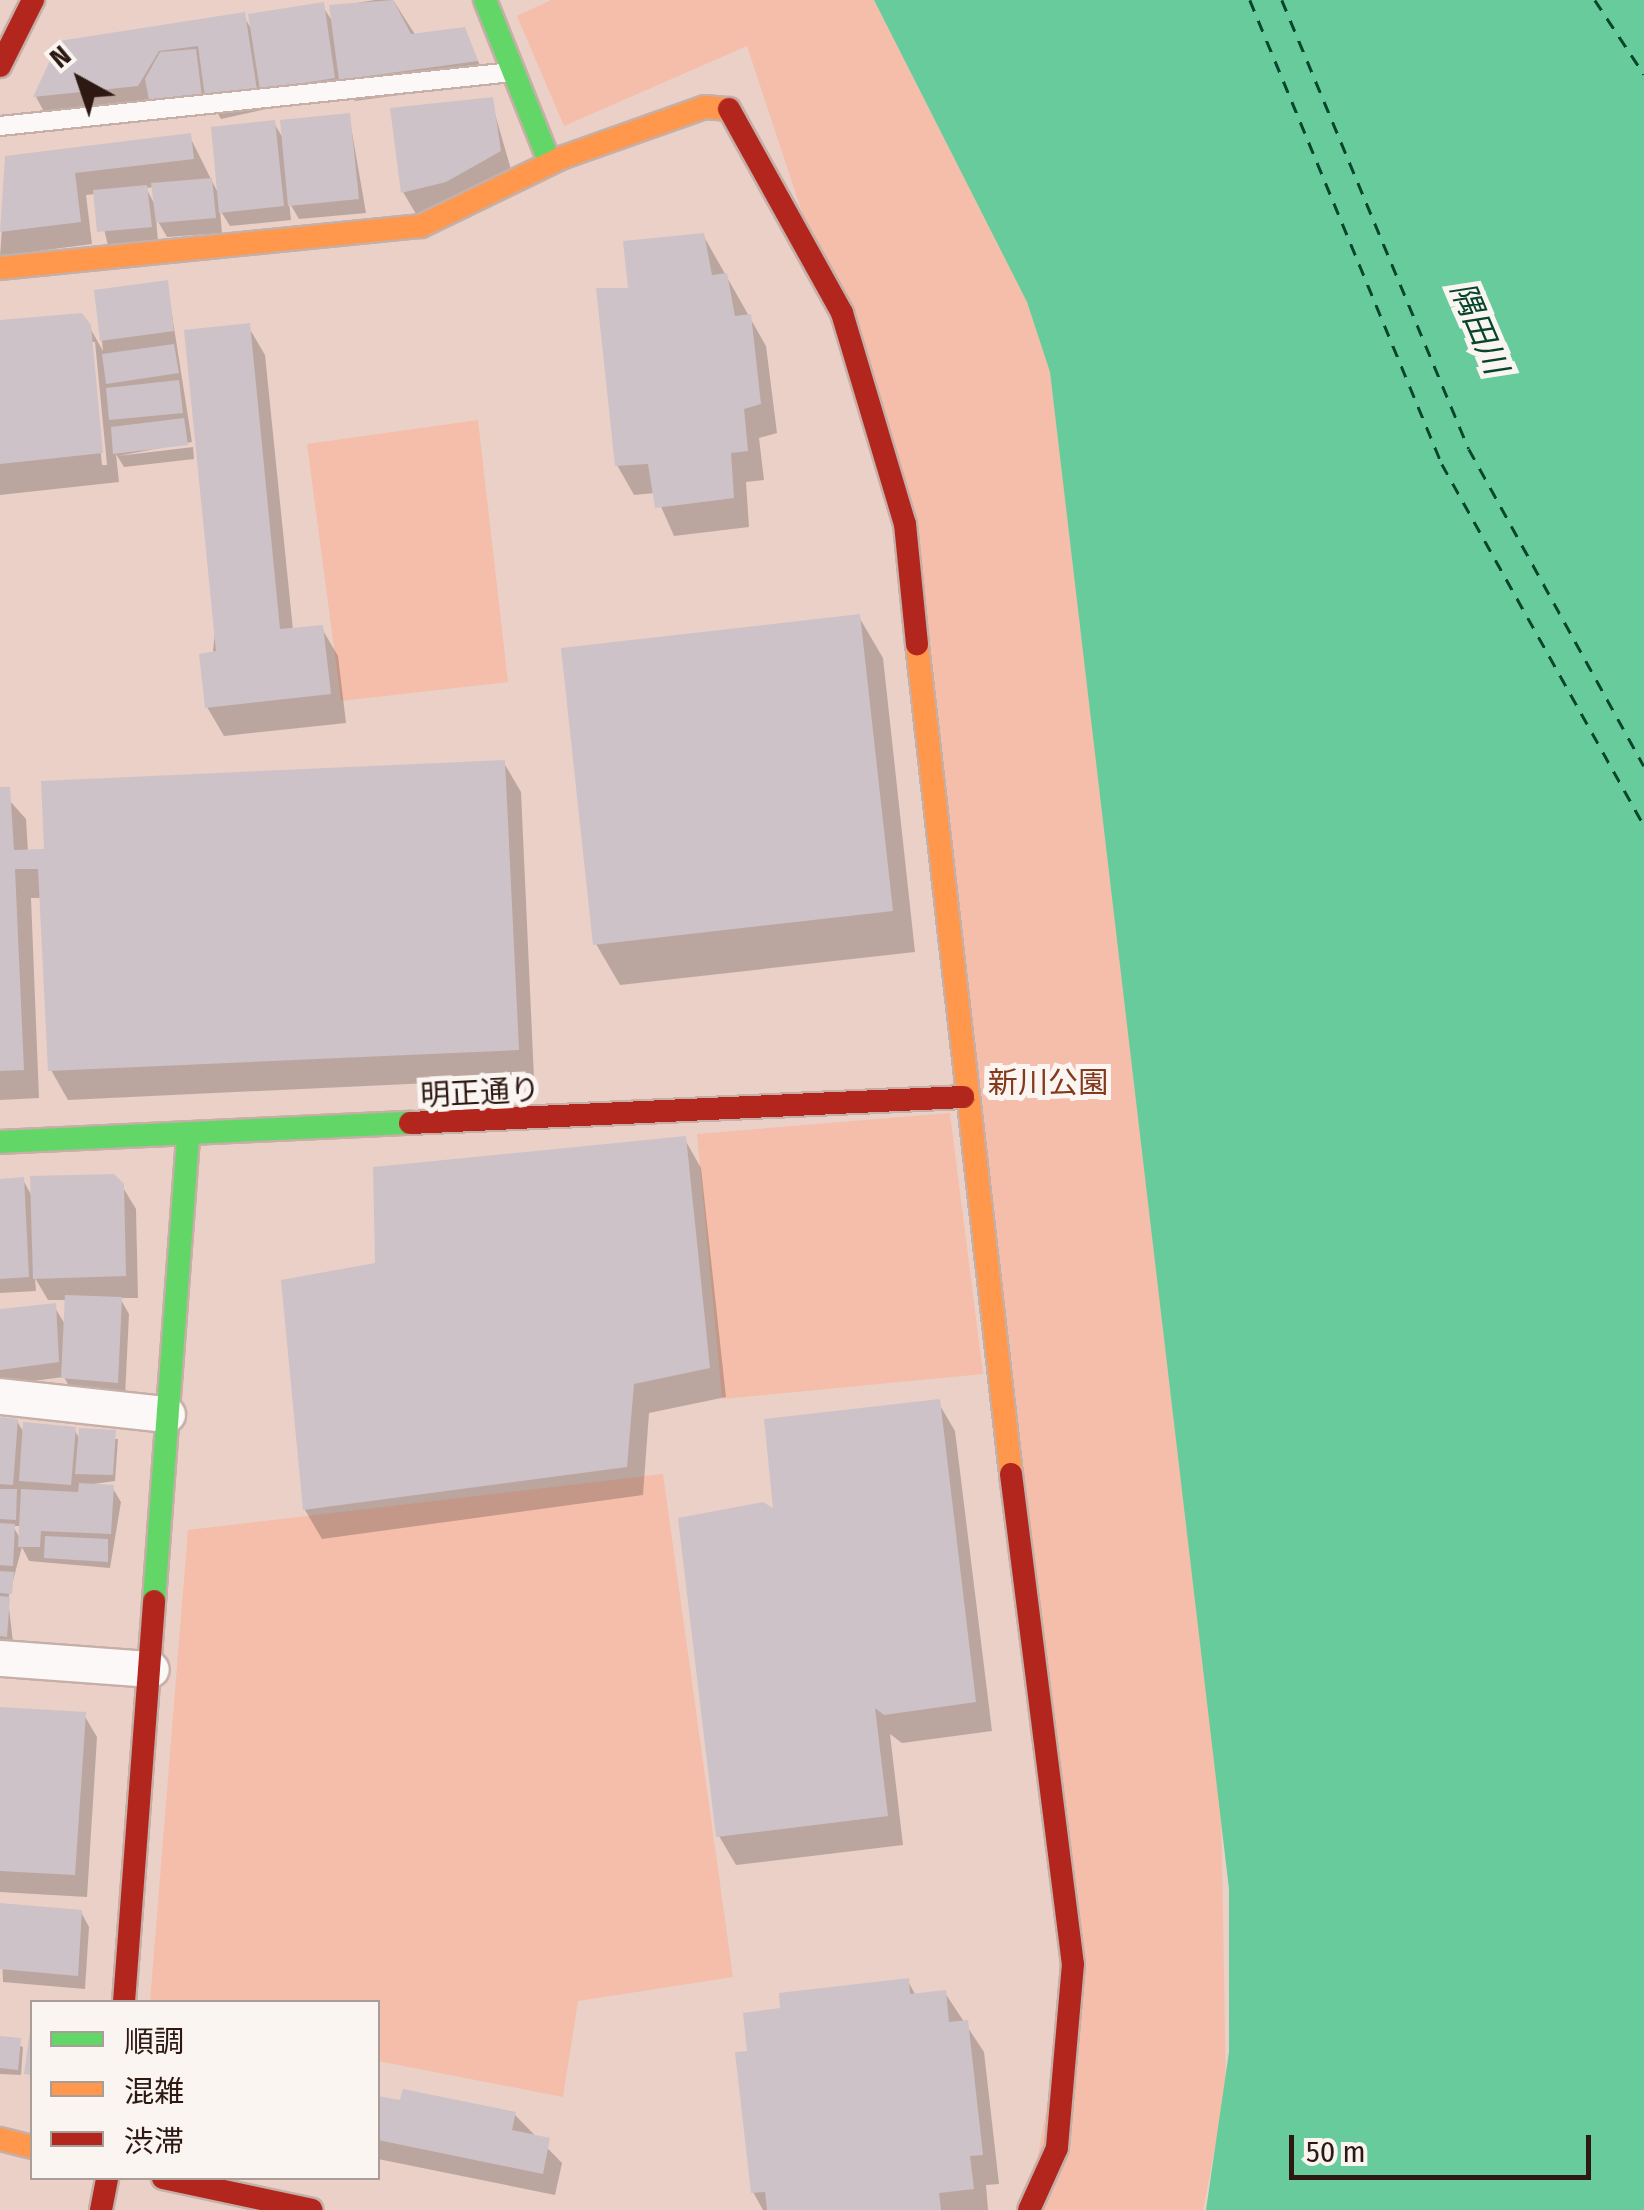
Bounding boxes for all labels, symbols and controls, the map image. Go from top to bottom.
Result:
north arrow [30,30,130,130]
text: N [43,39,77,75]
water label: 隅田川 [1443,276,1515,380]
park label: 新川公園 [988,1065,1108,1101]
street label: 明正通り [419,1072,541,1114]
legend [30,2000,380,2180]
text: 順調 [124,2024,184,2060]
text: 混雑 [124,2074,184,2110]
scale bar [1294,2115,1596,2177]
text: 渋滞 [124,2124,184,2160]
text: 50 m [1306,2134,1366,2170]

